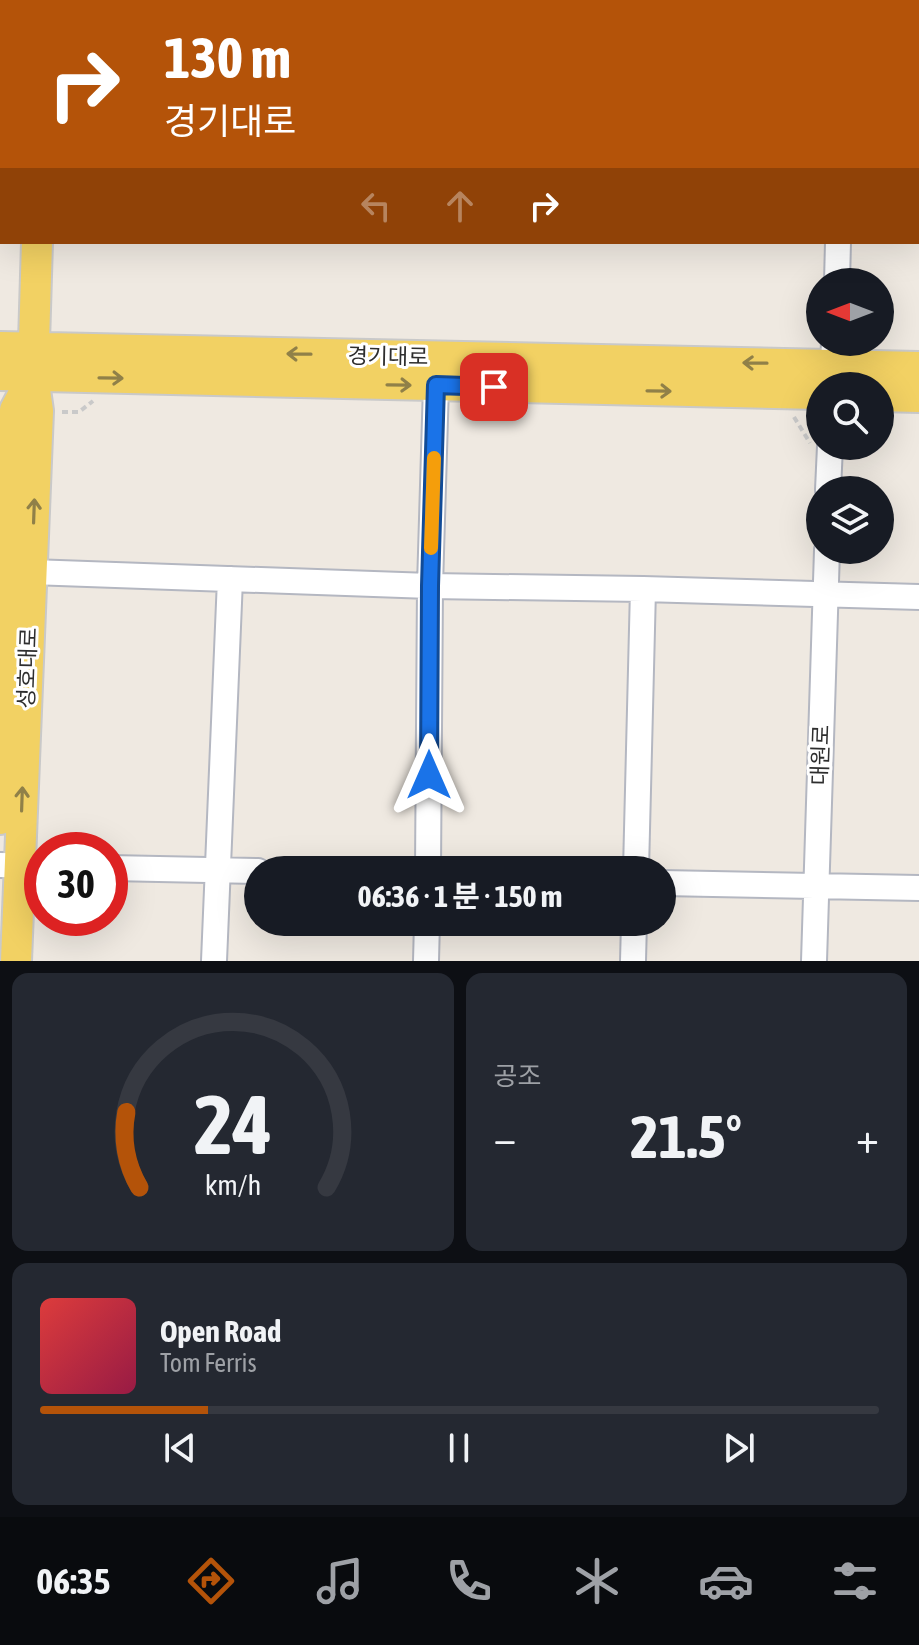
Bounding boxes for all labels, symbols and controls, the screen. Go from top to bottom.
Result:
text: 130 m [164,26,291,90]
icon: right [32,32,136,136]
text: 경기대로 [164,100,296,142]
icon: left [354,184,398,228]
icon: ahead [438,184,482,228]
icon: right [522,184,566,228]
north arrow [806,268,894,356]
map controls [806,268,894,564]
street label: 경기대로 [347,342,429,370]
one-way arrow [286,346,313,361]
pin [460,353,528,421]
one-way arrow [742,356,769,371]
icon: arrive [472,365,516,409]
one-way arrow [97,370,124,386]
button: search [806,372,894,460]
one-way arrow [385,377,412,392]
one-way arrow [645,383,672,398]
button: layers [806,476,894,564]
one-way arrow [26,498,41,525]
street label: 성호대로 [13,627,41,709]
street label: 대원로 [806,724,834,786]
position arrow [387,733,471,817]
one-way arrow [15,786,30,813]
speed limit sign: 30 [24,832,128,936]
text: 06:36 · 1 분 · 150 m [358,879,562,913]
text: 공조 [494,1061,541,1091]
text: 24 [194,1076,272,1172]
text: 21.5° [630,1102,742,1171]
text: − [494,1112,516,1162]
text: + [856,1112,879,1162]
text: km/h [204,1168,261,1201]
text: Open Road [160,1314,281,1348]
text: Tom Ferris [160,1348,257,1378]
icon: previous [158,1426,202,1470]
icon: pause [437,1426,481,1470]
icon: next [717,1426,761,1470]
icon: directions [183,1553,239,1609]
icon: music [312,1553,368,1609]
icon: phone [441,1553,497,1609]
icon: climate [569,1553,625,1609]
icon: car [698,1553,754,1609]
icon: filters [827,1553,883,1609]
text: 06:35 [36,1560,110,1602]

